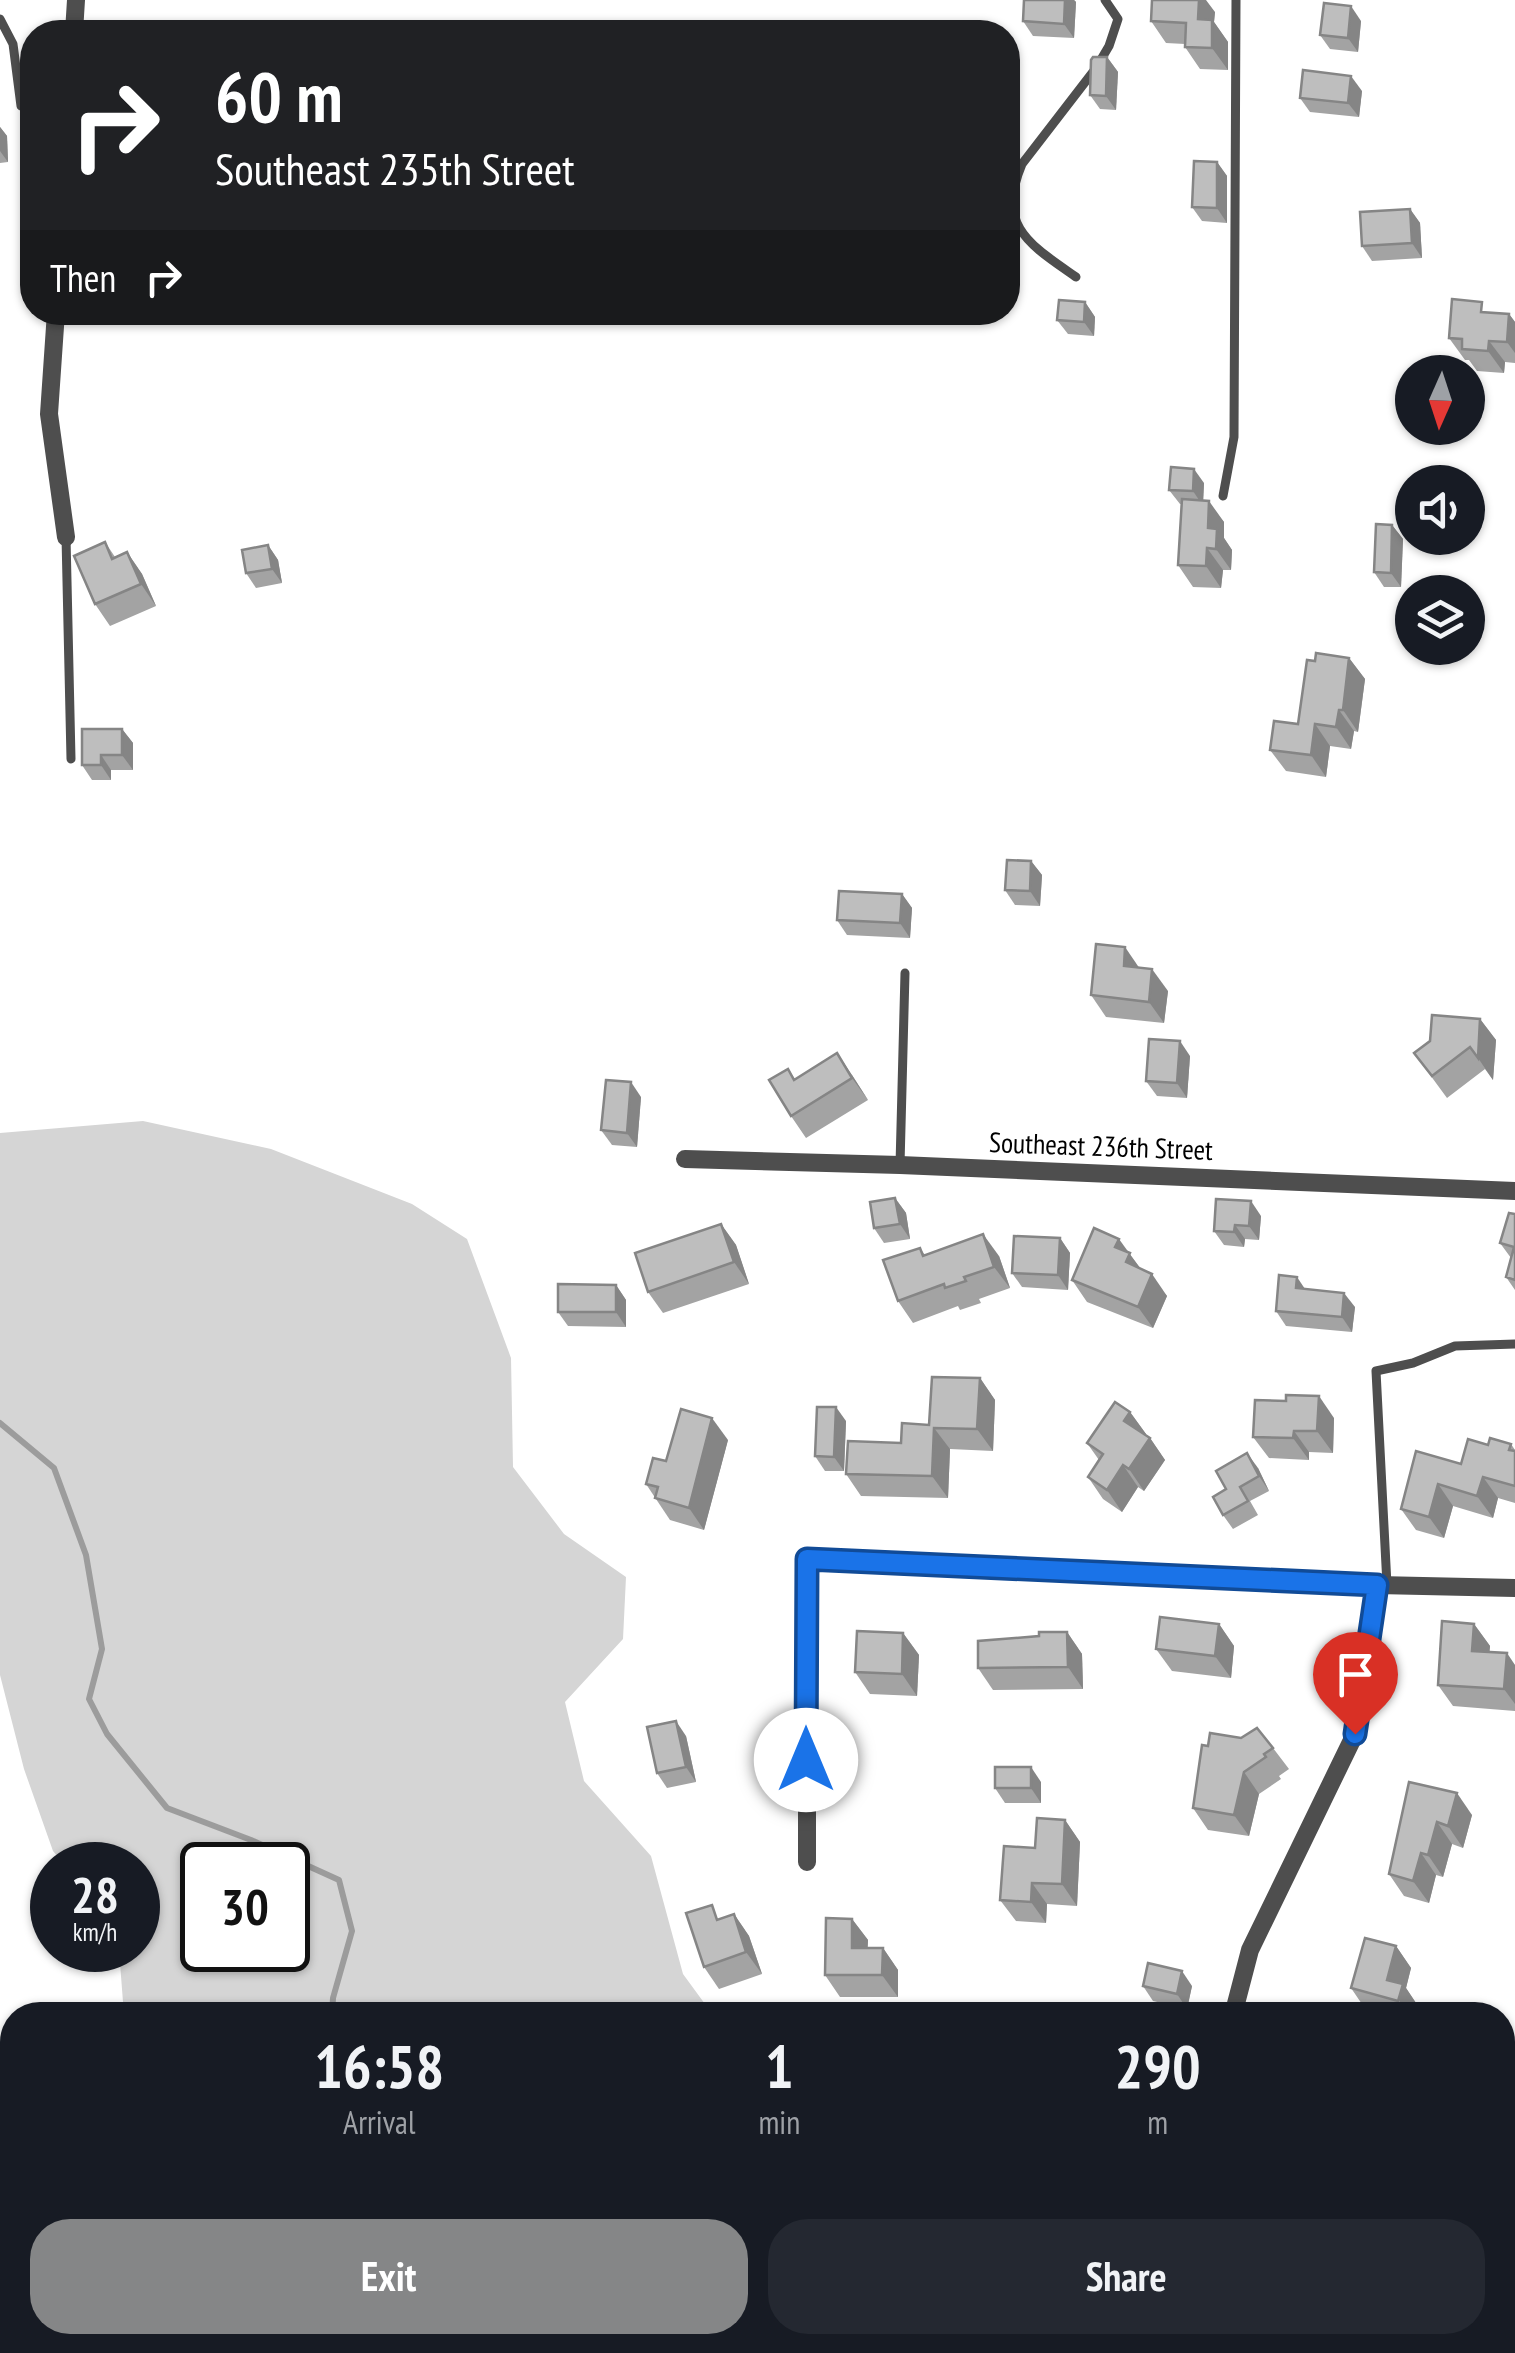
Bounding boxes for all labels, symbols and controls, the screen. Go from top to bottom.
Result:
text: 60 m [215,51,343,141]
icon: right [50,60,180,190]
text: Southeast 235th Street [215,139,575,197]
icon: right [136,250,191,305]
text: Then [50,253,116,302]
north arrow [1395,355,1485,445]
map controls [1395,355,1485,665]
button: sound [1395,465,1485,555]
button: layers [1395,575,1485,665]
street label: Southeast 236th Street [989,1123,1214,1168]
pin [1313,1632,1398,1735]
icon: arrive [1328,1647,1383,1702]
position arrow [754,1708,858,1812]
speed limit sign: 30 [180,1842,310,1972]
text: 28 [71,1862,119,1927]
text: km/h [73,1916,117,1948]
text: 16:58 [314,2027,444,2105]
text: 1 [765,2027,794,2105]
text: 290 [1115,2027,1201,2105]
text: Arrival [343,2101,415,2143]
text: min [758,2101,800,2143]
text: m [1147,2101,1168,2143]
button: Exit [30,2219,748,2334]
button: Share [768,2219,1485,2334]

